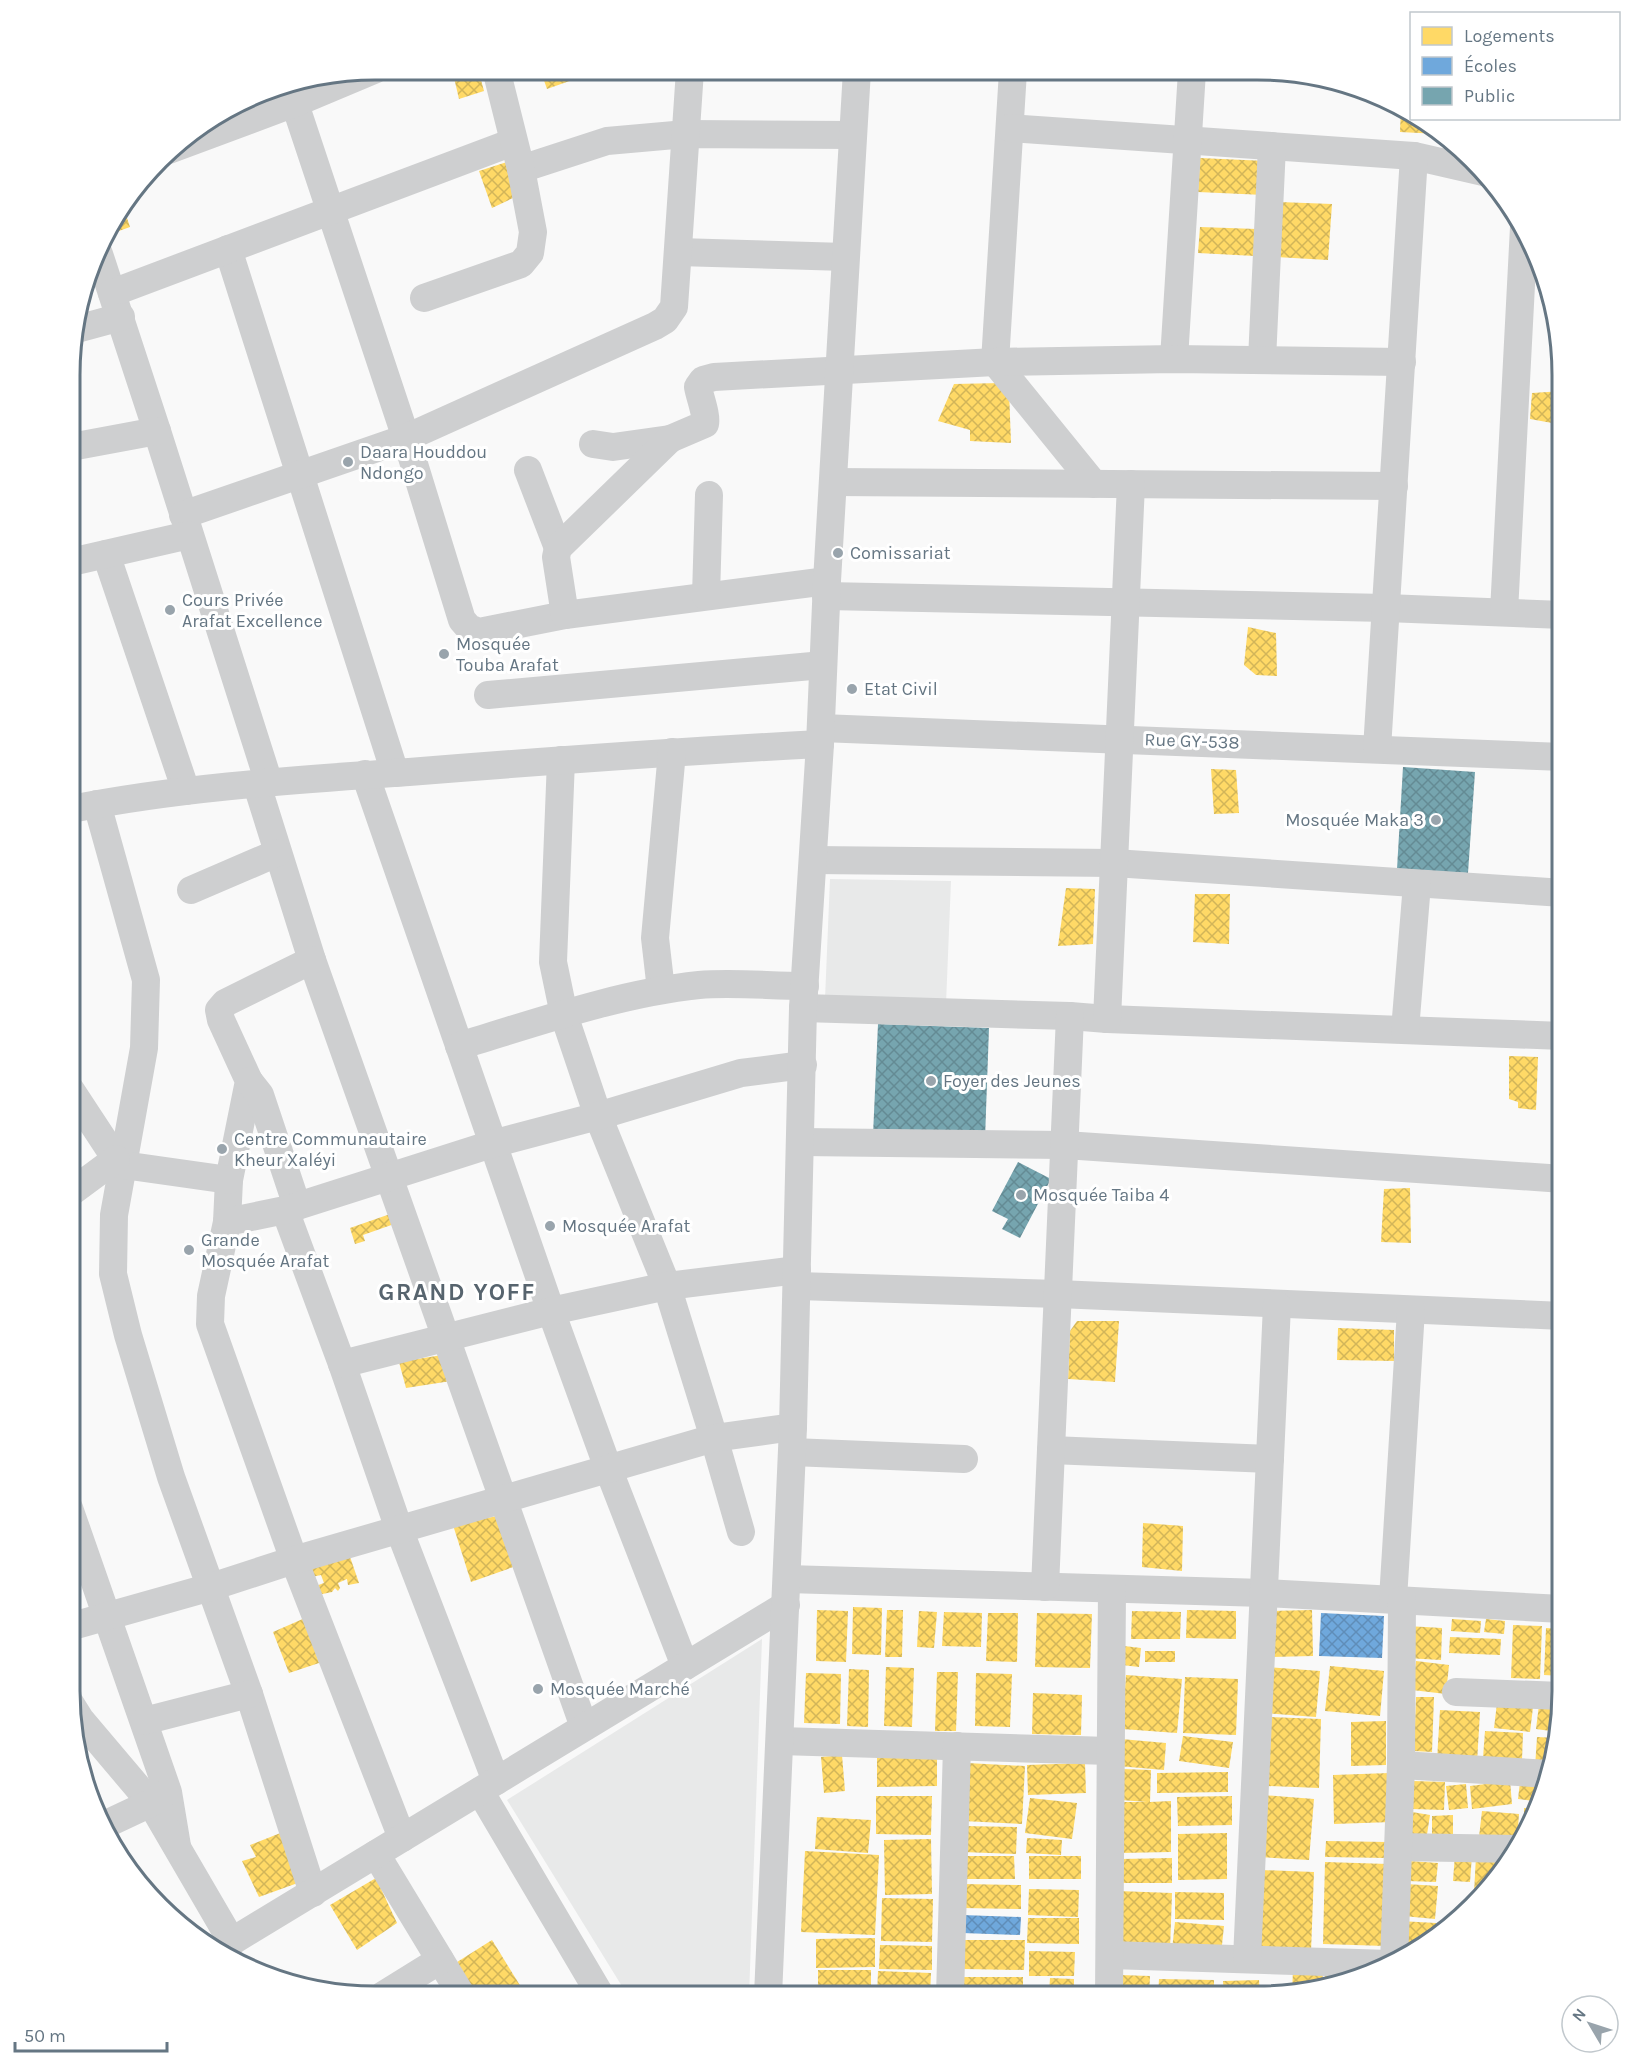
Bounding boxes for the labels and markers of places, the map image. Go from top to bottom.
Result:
place label: Daara Houddou Ndongo [360,441,487,484]
marker: Daara Houddou Ndongo [341,455,355,469]
place label: Comissariat [850,542,951,564]
marker: Comissariat [831,546,845,560]
place label: Cours Privée Arafat Excellence [182,589,322,632]
marker: Cours Privée Arafat Excellence [163,603,177,617]
place label: Mosquée Touba Arafat [456,633,559,676]
marker: Mosquée Touba Arafat [437,647,451,661]
place label: Etat Civil [864,678,938,700]
marker: Etat Civil [845,682,859,696]
place label: Mosquée Maka 3 [1285,809,1424,831]
marker: Mosquée Maka 3 [1429,813,1443,827]
place label: Foyer des Jeunes [943,1070,1081,1092]
marker: Foyer des Jeunes [924,1074,938,1088]
place label: Centre Communautaire Kheur Xaléyi [234,1128,427,1171]
marker: Centre Communautaire Kheur Xaléyi [215,1142,229,1156]
place label: Mosquée Taiba 4 [1033,1184,1169,1206]
marker: Mosquée Taiba 4 [1014,1188,1028,1202]
place label: Mosquée Arafat [562,1215,691,1237]
marker: Mosquée Arafat [543,1219,557,1233]
place label: Grande Mosquée Arafat [201,1229,330,1272]
marker: Grande Mosquée Arafat [182,1243,196,1257]
place label: Mosquée Marché [550,1678,690,1700]
marker: Mosquée Marché [531,1682,545,1696]

